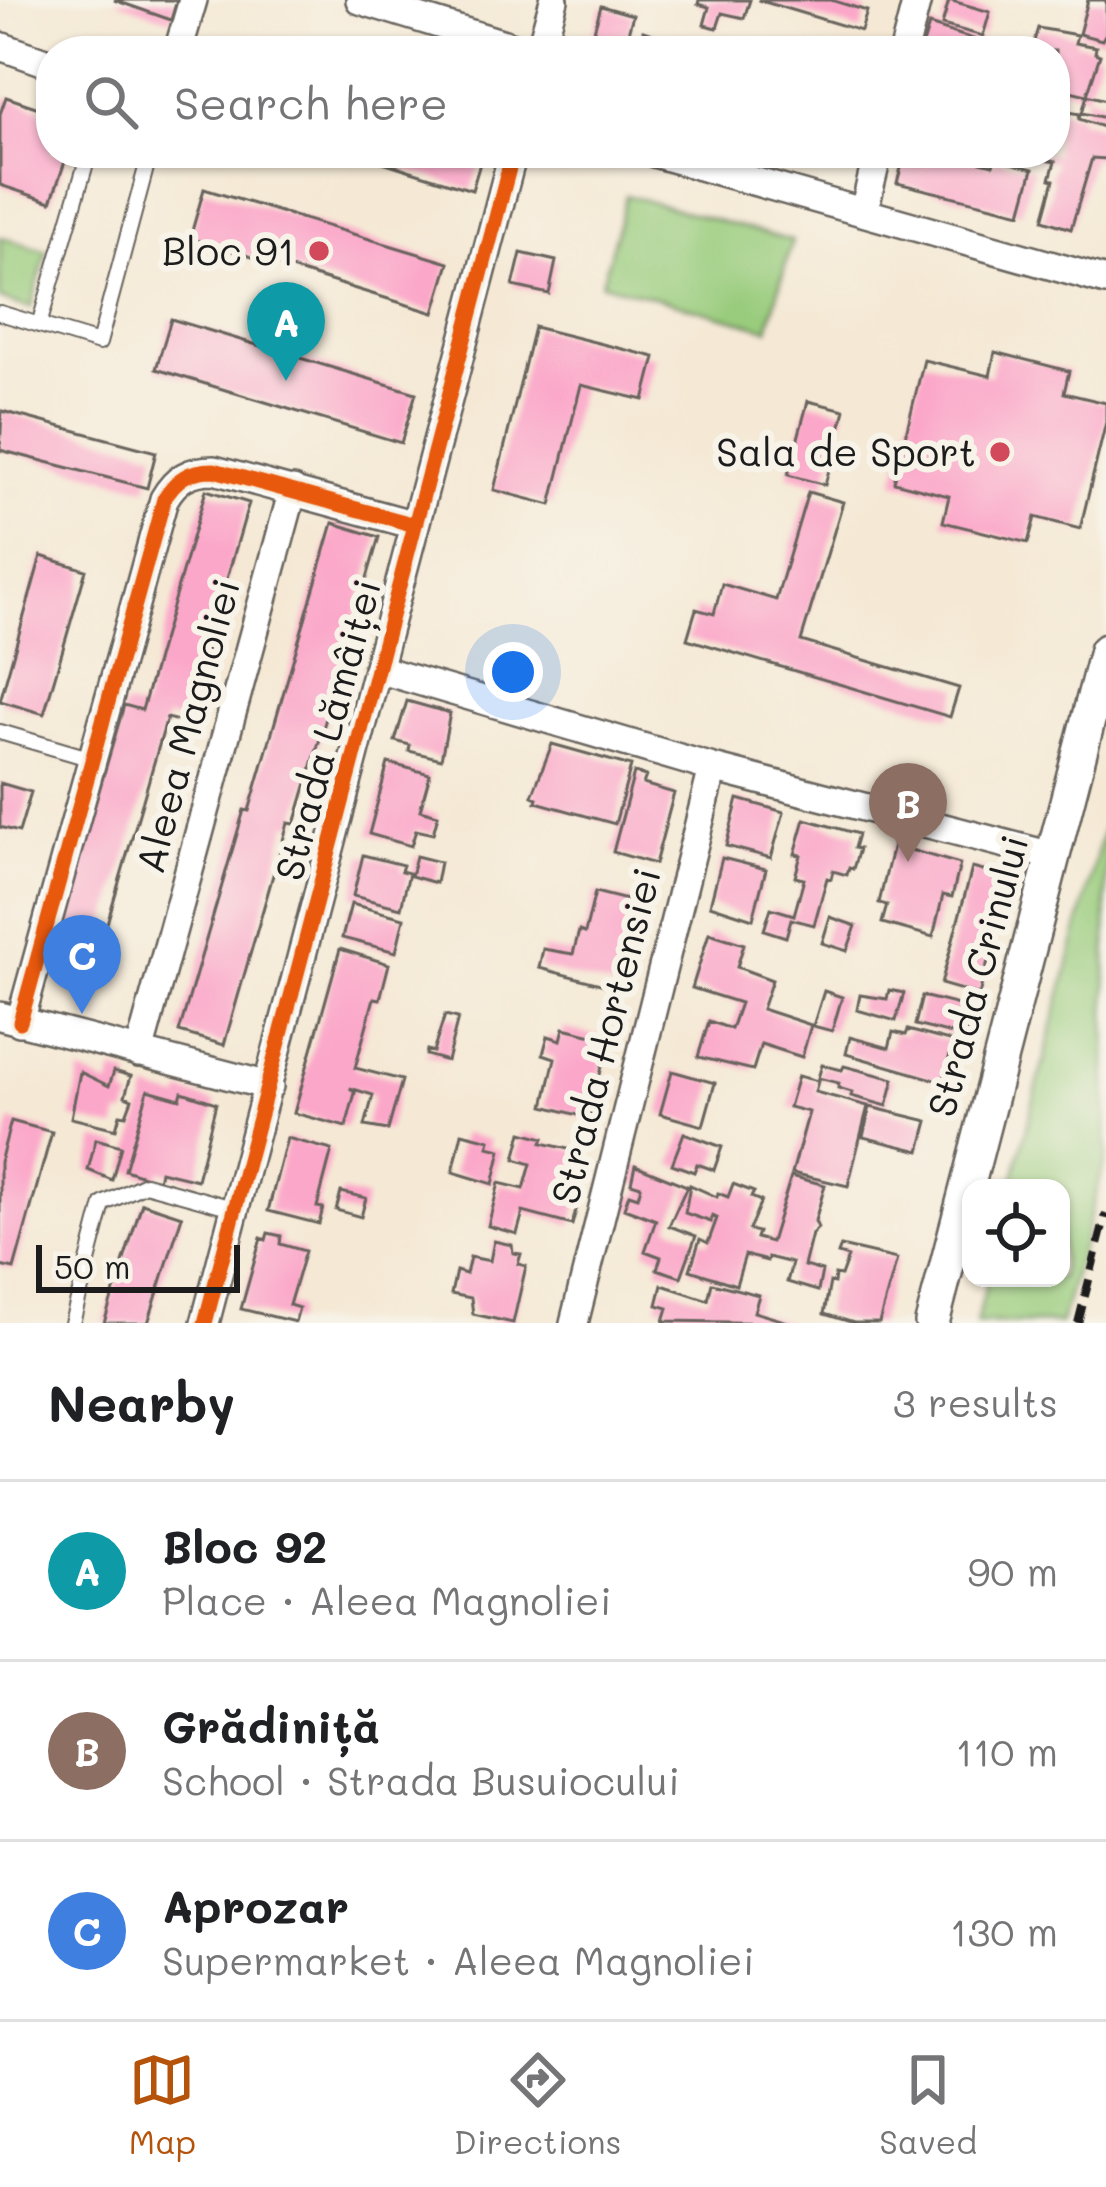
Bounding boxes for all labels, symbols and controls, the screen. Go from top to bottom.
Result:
search box [36,36,1070,168]
icon: search [78,69,144,135]
text: Search here [174,73,448,131]
place label: Bloc 91 [162,224,295,275]
marker: Bloc 91 [306,238,332,264]
pin: A [247,282,325,381]
place label: Sala de Sport [716,425,976,476]
marker: Sala de Sport [987,439,1013,465]
street label: Aleea Magnoliei [123,573,251,879]
street label: Strada Lămâiței [262,573,393,886]
your location [483,642,543,702]
pin: B [869,763,947,862]
street label: Strada Crinului [914,829,1039,1122]
street label: Strada Hortensiei [538,862,671,1209]
pin: C [43,915,121,1014]
map controls [962,1179,1070,1287]
button: locate [962,1179,1070,1287]
scale bar [36,1239,240,1292]
text: 50 m [54,1244,130,1287]
text: Nearby [48,1368,235,1435]
text: 3 results [893,1376,1058,1427]
text: Bloc 92 [162,1516,327,1574]
text: A [73,1545,101,1596]
text: 90 m [967,1545,1058,1596]
text: Place · Aleea Magnoliei [162,1574,611,1625]
text: Grădiniță [162,1696,380,1754]
text: B [74,1725,100,1776]
text: 110 m [956,1725,1058,1776]
text: School · Strada Busuiocului [162,1754,680,1805]
text: Aprozar [162,1876,349,1934]
text: C [73,1905,101,1956]
text: 130 m [950,1905,1058,1956]
text: Supermarket · Aleea Magnoliei [162,1934,754,1985]
tab: Map [129,2047,196,2162]
tab: Directions [454,2047,621,2162]
tab: Saved [879,2047,977,2162]

